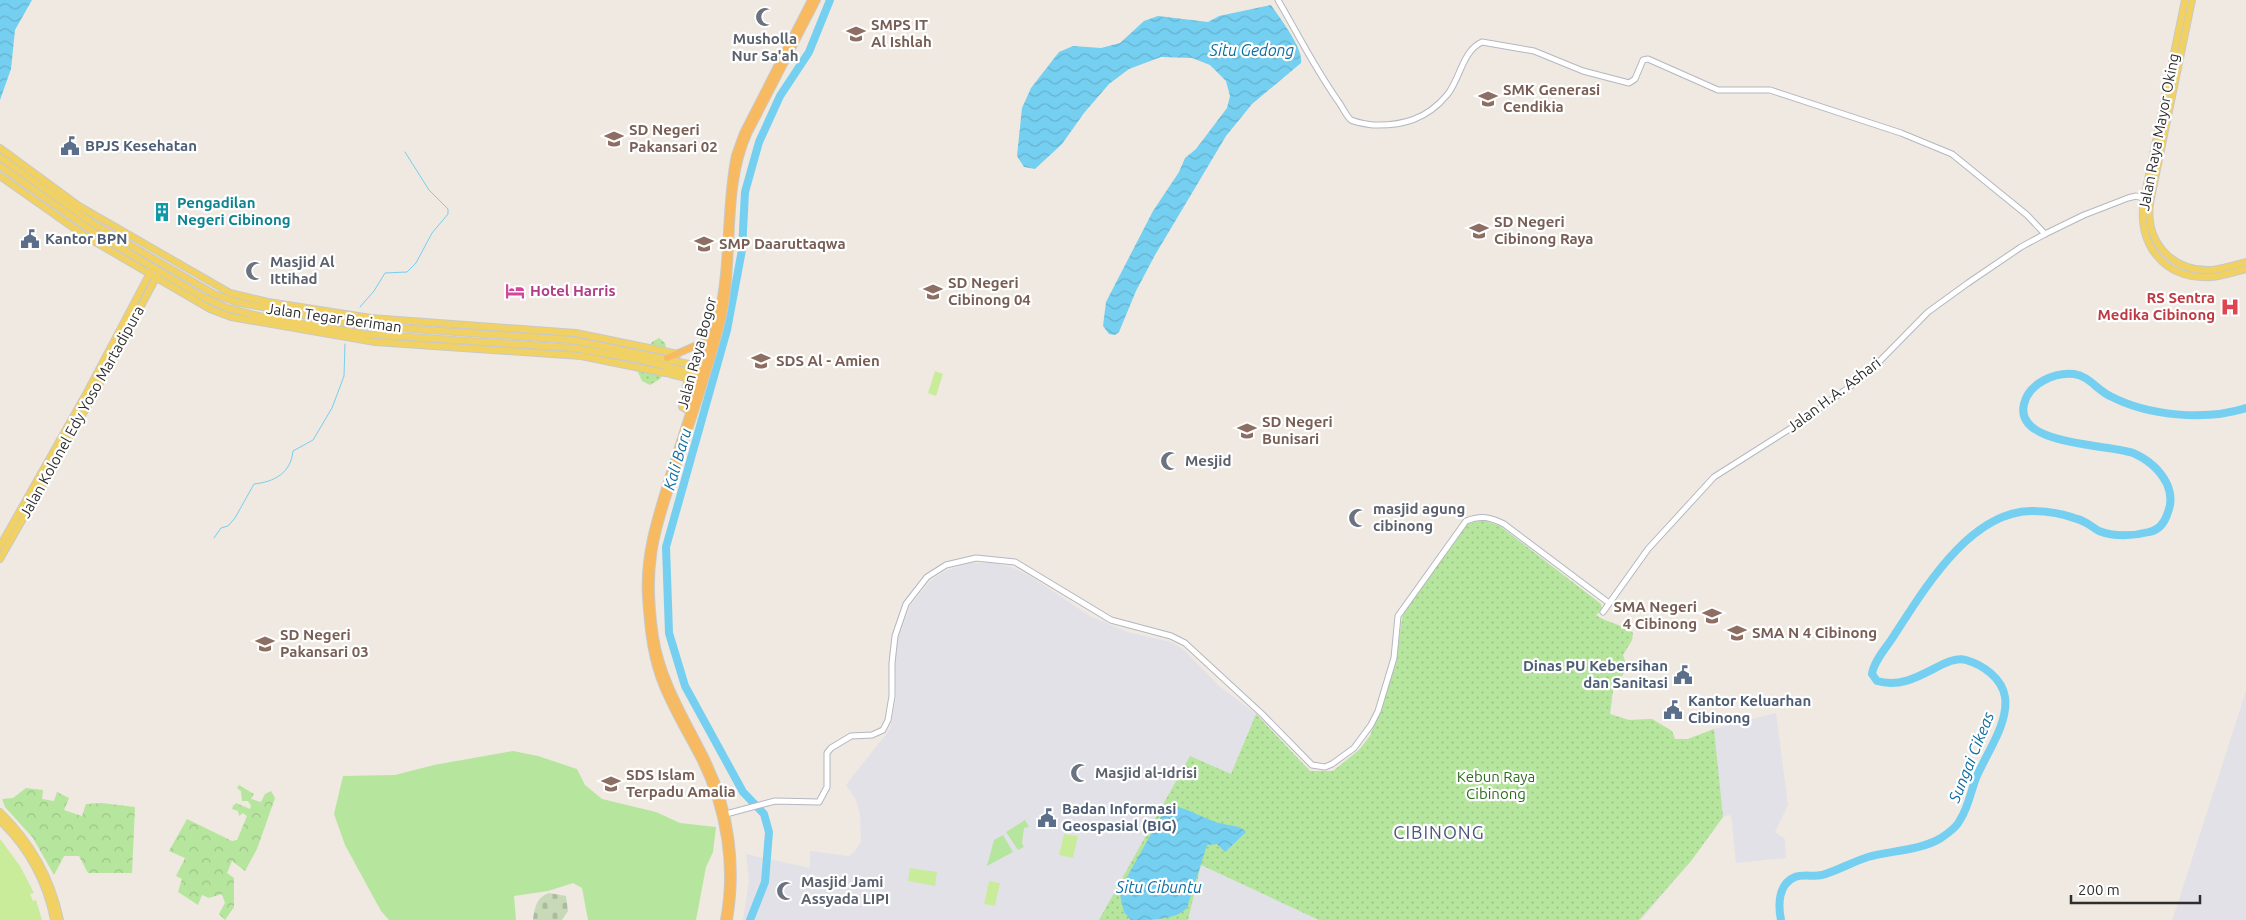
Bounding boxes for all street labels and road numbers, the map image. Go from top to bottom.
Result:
street label: Jalan Raya Mayor Oking [2135,52,2182,212]
street label: Jalan Raya Bogor [673,295,720,411]
street label: Jalan Tegar Beriman [265,300,403,335]
street label: Jalan Kolonel Edy Yoso Martadipura [16,303,147,521]
street label: Jalan H.A. Ashari [1784,354,1884,435]

